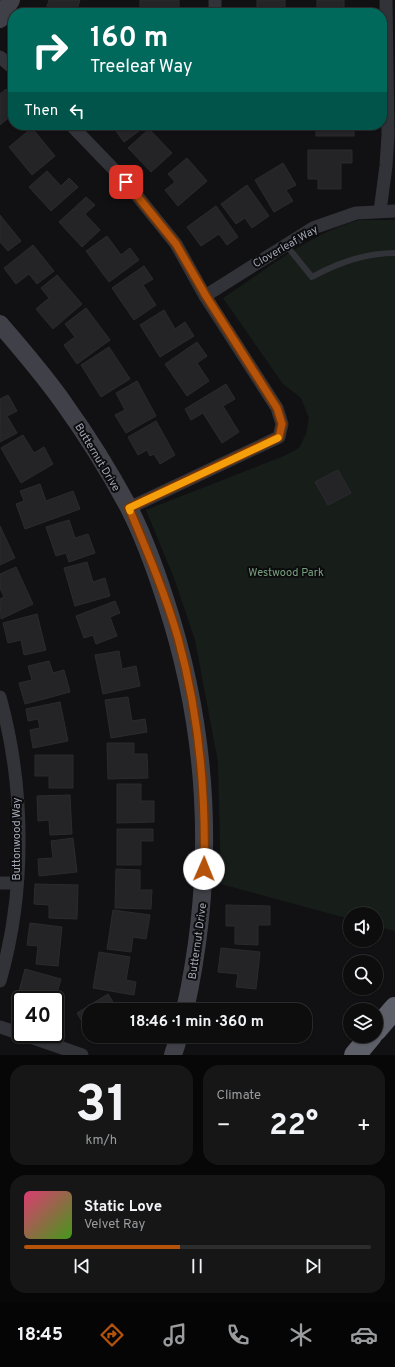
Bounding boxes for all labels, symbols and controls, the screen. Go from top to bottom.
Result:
text: 160 m [90,21,168,57]
icon: right [24,24,76,76]
text: Treeleaf Way [90,56,192,79]
icon: left [66,100,88,122]
text: Then [24,102,58,121]
pin [109,165,143,199]
icon: arrive [115,171,137,193]
street label: Cloverleaf Way [250,222,321,271]
street label: Butternut Drive [71,421,123,494]
park label: Westwood Park [248,566,324,580]
street label: Buttonwood Way [10,797,24,881]
position arrow [183,848,225,890]
street label: Butternut Drive [186,902,210,980]
map controls [343,907,383,1043]
button: sound [343,907,383,947]
button: search [343,955,383,995]
speed limit sign: 40 [12,991,64,1043]
button: layers [343,1003,383,1043]
text: 18:46 · 1 min · 360 m [130,1013,264,1032]
text: 31 [75,1074,127,1140]
text: Climate [217,1088,261,1104]
text: 22° [269,1108,318,1145]
text: − [217,1113,231,1140]
text: + [357,1113,371,1140]
text: km/h [85,1133,117,1149]
text: Static Love [84,1198,162,1217]
text: Velvet Ray [84,1217,145,1233]
icon: previous [71,1255,93,1277]
icon: pause [186,1255,208,1277]
icon: next [302,1255,324,1277]
icon: directions [98,1321,126,1349]
icon: music [161,1321,189,1349]
icon: phone [224,1321,252,1349]
icon: climate [287,1321,315,1349]
icon: car [350,1321,378,1349]
text: 18:45 [17,1324,63,1347]

